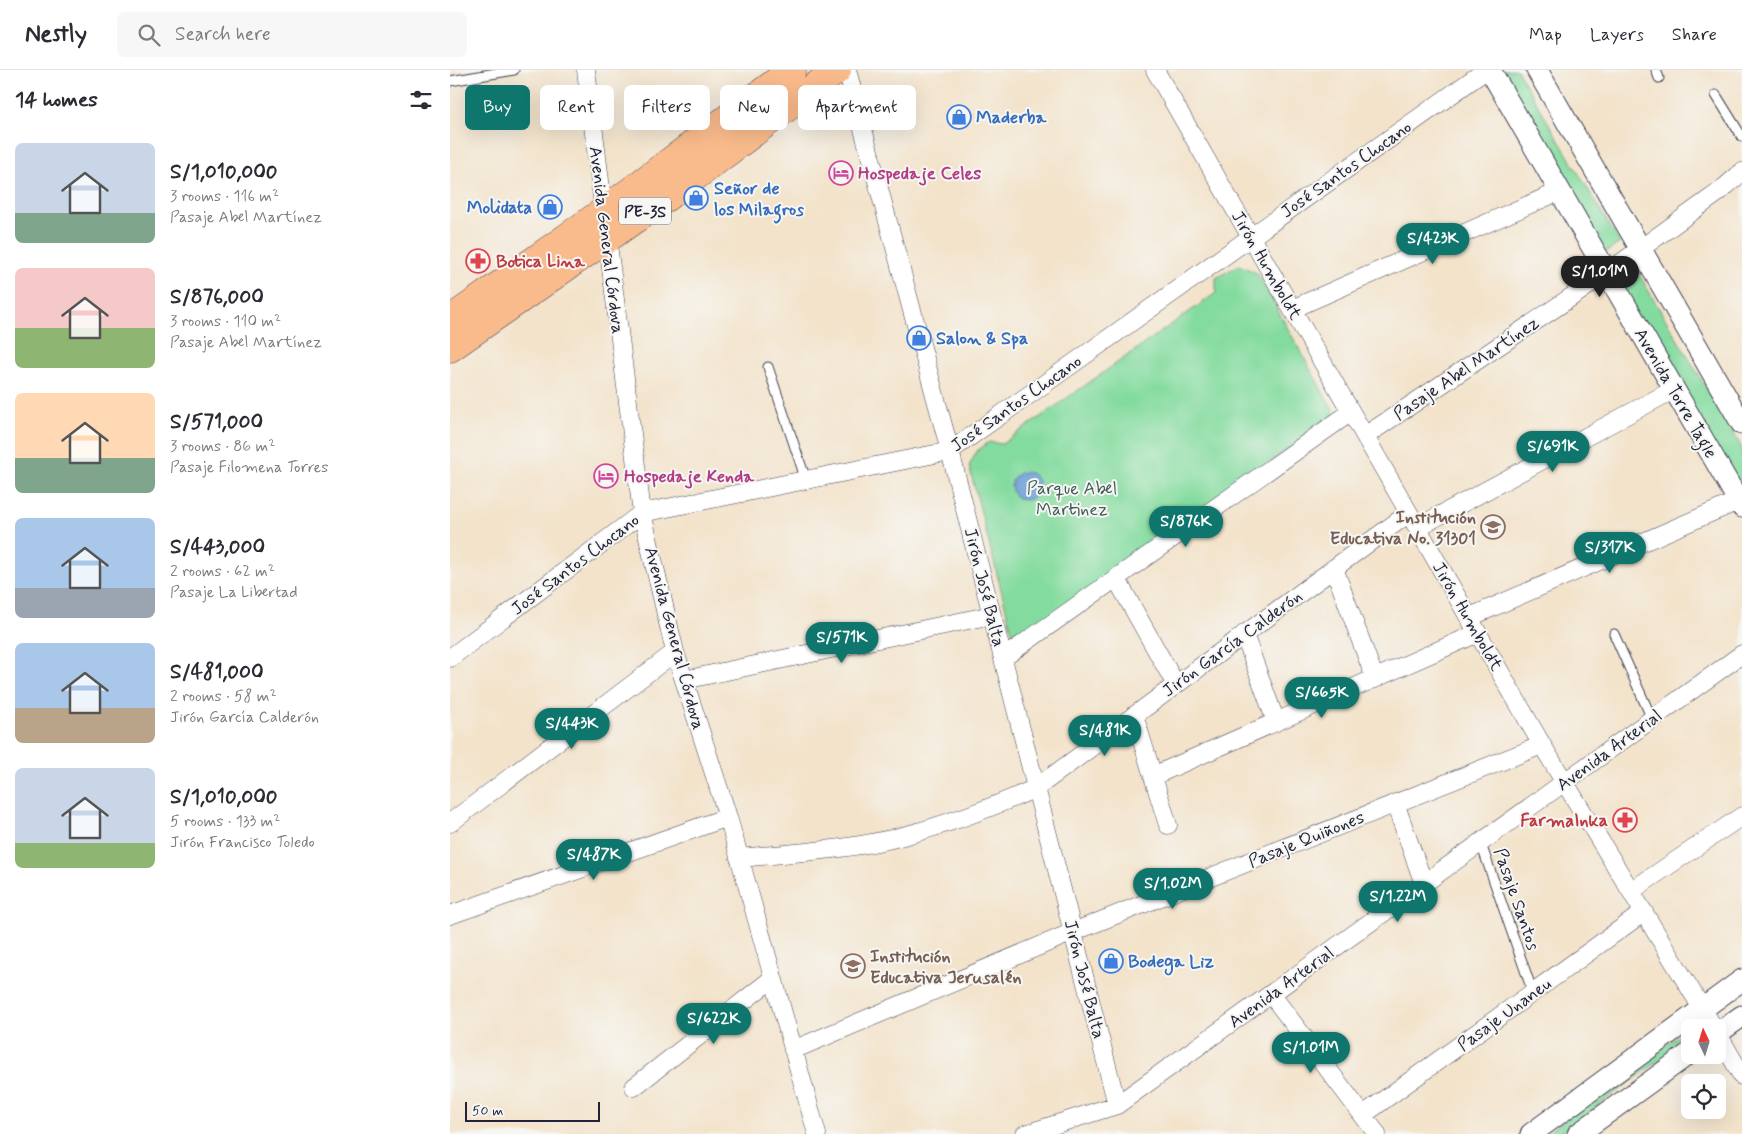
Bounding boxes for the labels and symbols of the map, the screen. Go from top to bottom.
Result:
shop icon: Maderba [946,104,972,130]
place label: Maderba [976,106,1047,130]
street label: José Santos Chocano [1276,116,1417,224]
street label: Avenida General Córdova [583,145,629,335]
hotel icon: Hospedaje Celes [828,160,854,186]
place label: Hospedaje Celes [858,162,981,186]
place label: Señor de los Milagros [714,177,804,224]
shop icon: Señor de los Milagros [683,185,709,211]
shop icon: Molidata [537,194,563,220]
place label: Molidata [467,196,532,220]
road number: PE-3S [619,198,671,224]
street label: Jirón Humboldt [1225,207,1307,325]
pin: S/423K [1392,222,1474,265]
pharmacy icon: Botica Lina [465,248,491,274]
place label: Botica Lina [496,250,586,274]
pin: S/1.01M [1554,256,1646,298]
street label: Pasaje Abel Martínez [1389,311,1544,427]
street label: Avenida Torre Tagle [1626,324,1722,464]
shop icon: Salon & Spa [906,325,932,351]
place label: Salon & Spa [936,327,1028,351]
street label: José Santos Chocano [946,350,1087,458]
pin: S/691K [1512,430,1594,473]
hotel icon: Hospedaje Kenda [593,463,619,489]
place label: Hospedaje Kenda [624,465,755,489]
park label: Parque Abel Martinez [1027,477,1117,522]
pin: S/876K [1145,506,1227,548]
place label: Institución Educativa No. 31301 [1330,506,1476,551]
street label: José Santos Chocano [507,509,645,621]
school or university icon: Institución Educativa No. 31301 [1480,514,1506,540]
street label: Jirón José Balta [958,525,1010,649]
pin: S/317K [1569,532,1651,574]
street label: Avenida General Córdova [638,544,710,732]
street label: Jirón Humboldt [1426,558,1508,676]
street label: Jirón García Calderón [1158,585,1308,703]
pin: S/571K [801,622,883,664]
pin: S/665K [1281,676,1363,719]
street label: Avenida Arterial [1552,704,1667,797]
pin: S/443K [531,708,613,750]
pin: S/481K [1064,714,1146,757]
street label: Pasaje Quiñones [1245,806,1368,874]
pharmacy icon: FarmaInka [1612,807,1638,833]
place label: FarmaInka [1520,809,1608,833]
pin: S/487K [553,838,635,881]
street label: Pasaje Santos [1487,845,1545,954]
pin: S/1.02M [1127,868,1219,910]
pin: S/1.22M [1352,880,1444,923]
street label: Jirón José Balta [1058,917,1110,1041]
street label: Avenida Arterial [1224,941,1339,1034]
place label: Institución Educativa Jerusalén [870,945,1021,990]
shop icon: Bodega Liz [1098,948,1124,974]
place label: Bodega Liz [1128,950,1214,976]
school or university icon: Institución Educativa Jerusalén [840,953,866,979]
street label: Pasaje Unaneu [1453,973,1556,1057]
pin: S/622K [673,1002,755,1045]
north arrow [1681,1019,1726,1064]
pin: S/1.01M [1265,1032,1357,1074]
scale bar [465,1099,600,1122]

